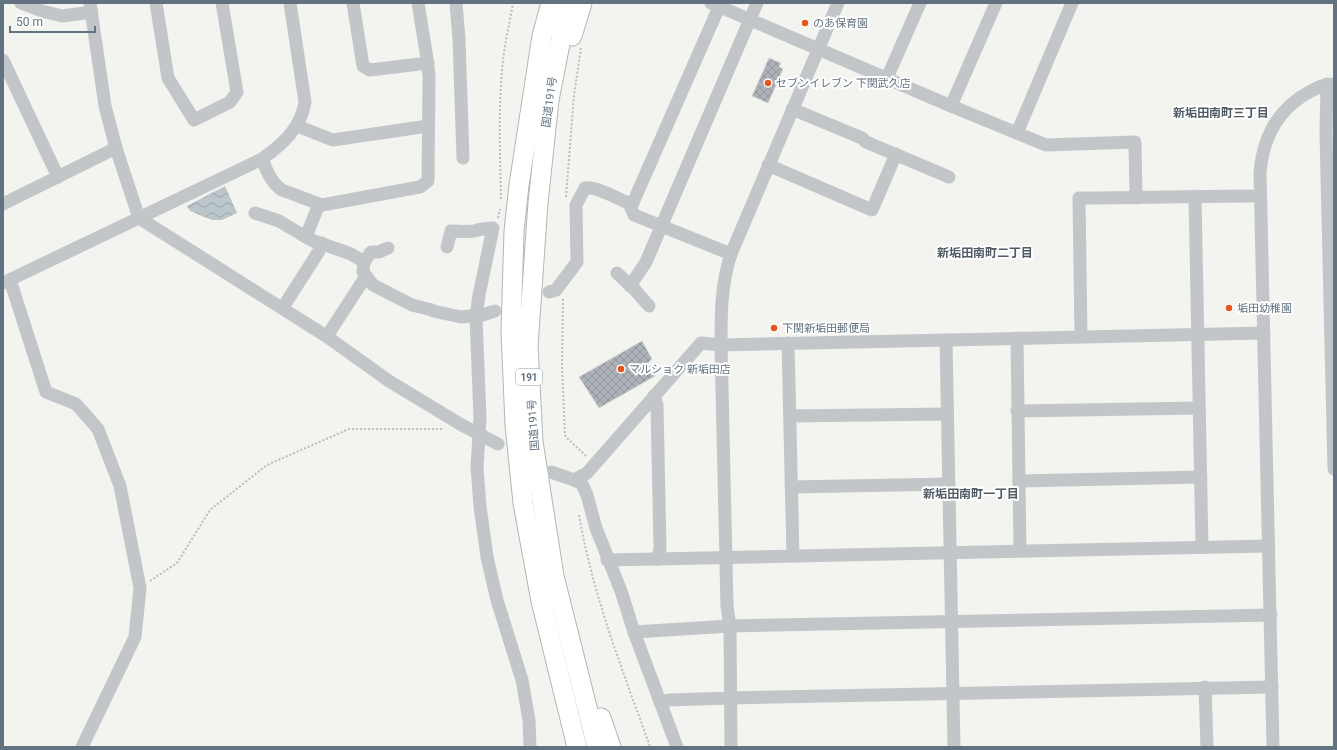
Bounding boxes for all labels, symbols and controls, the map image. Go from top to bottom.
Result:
scale bar [10,8,95,34]
text: 50 m [16,15,43,29]
place label: のあ保育園 [813,17,868,30]
marker: のあ保育園 [800,18,810,28]
street label: 国道191号 [539,76,560,128]
place label: セブンイレブン 下関武久店 [776,77,911,90]
marker: セブンイレブン 下関武久店 [763,78,773,88]
district label: 新垢田南町三丁目 [1173,106,1269,120]
district label: 新垢田南町二丁目 [937,246,1033,260]
place label: 垢田幼稚園 [1237,302,1292,315]
marker: 垢田幼稚園 [1224,303,1234,313]
place label: 下関新垢田郵便局 [782,322,870,335]
marker: 下関新垢田郵便局 [769,323,779,333]
place label: マルショク 新垢田店 [629,363,731,376]
marker: マルショク 新垢田店 [616,364,626,374]
road number: 191 [516,369,542,385]
street label: 国道191号 [525,399,542,451]
district label: 新垢田南町一丁目 [923,487,1019,501]

